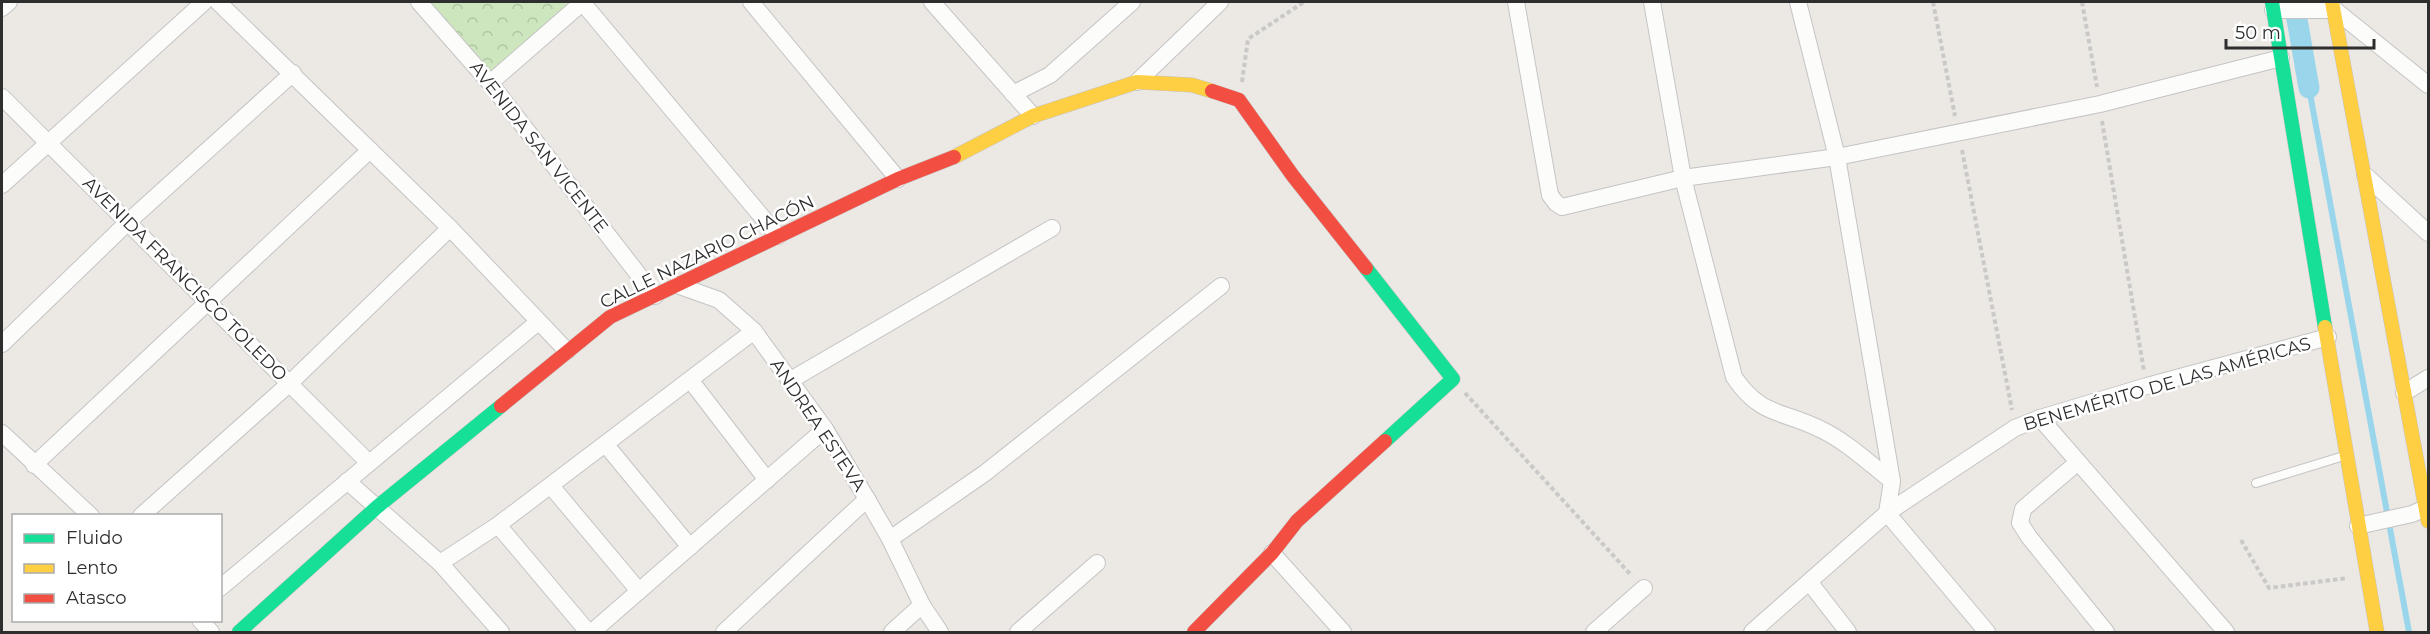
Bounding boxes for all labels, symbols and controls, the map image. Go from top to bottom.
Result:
scale bar [2226,12,2374,50]
text: 50 m [2235,22,2281,44]
street label: AVENIDA SAN VICENTE [465,57,613,237]
street label: AVENIDA FRANCISCO TOLEDO [78,172,292,386]
street label: CALLE NAZARIO CHACÓN [596,190,818,314]
street label: BENEMÉRITO DE LAS AMÉRICAS [2021,332,2313,436]
street label: ANDREA ESTEVA [766,355,871,495]
legend [12,514,222,622]
text: Fluido [66,527,123,549]
text: Lento [66,557,118,579]
text: Atasco [66,587,126,609]

